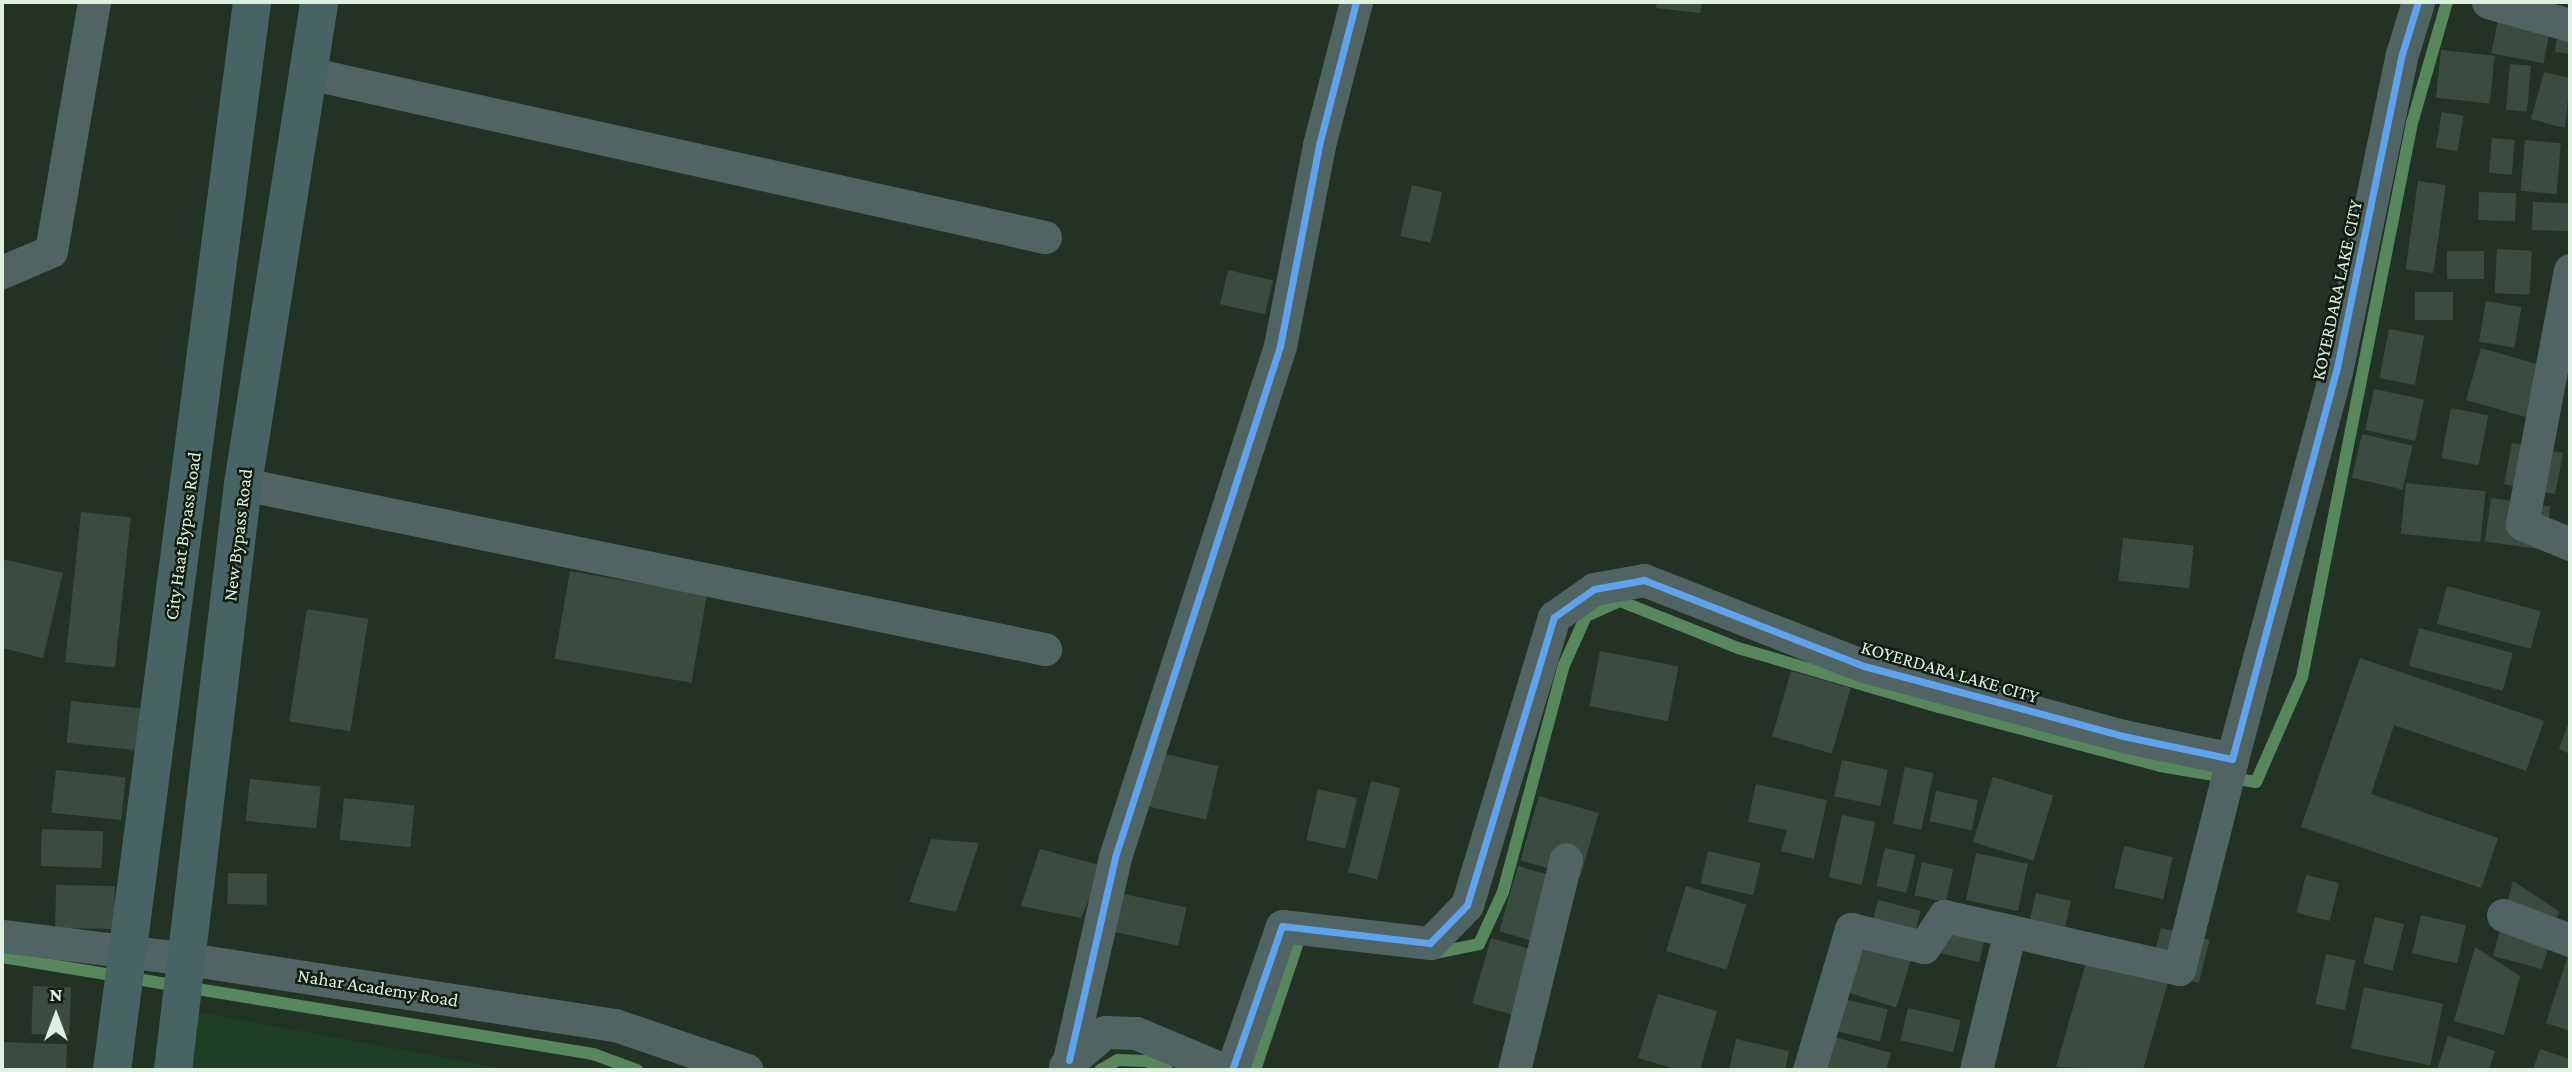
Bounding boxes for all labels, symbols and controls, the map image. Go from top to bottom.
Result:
street label: KOYERDARA LAKE CITY [2307,198,2367,382]
street label: City Haat Bypass Road [160,450,206,622]
street label: New Bypass Road [219,468,257,602]
street label: KOYERDARA LAKE CITY [1858,636,2042,708]
street label: Nahar Academy Road [296,964,460,1012]
north arrow [21,981,91,1051]
text: N [50,984,62,1005]

